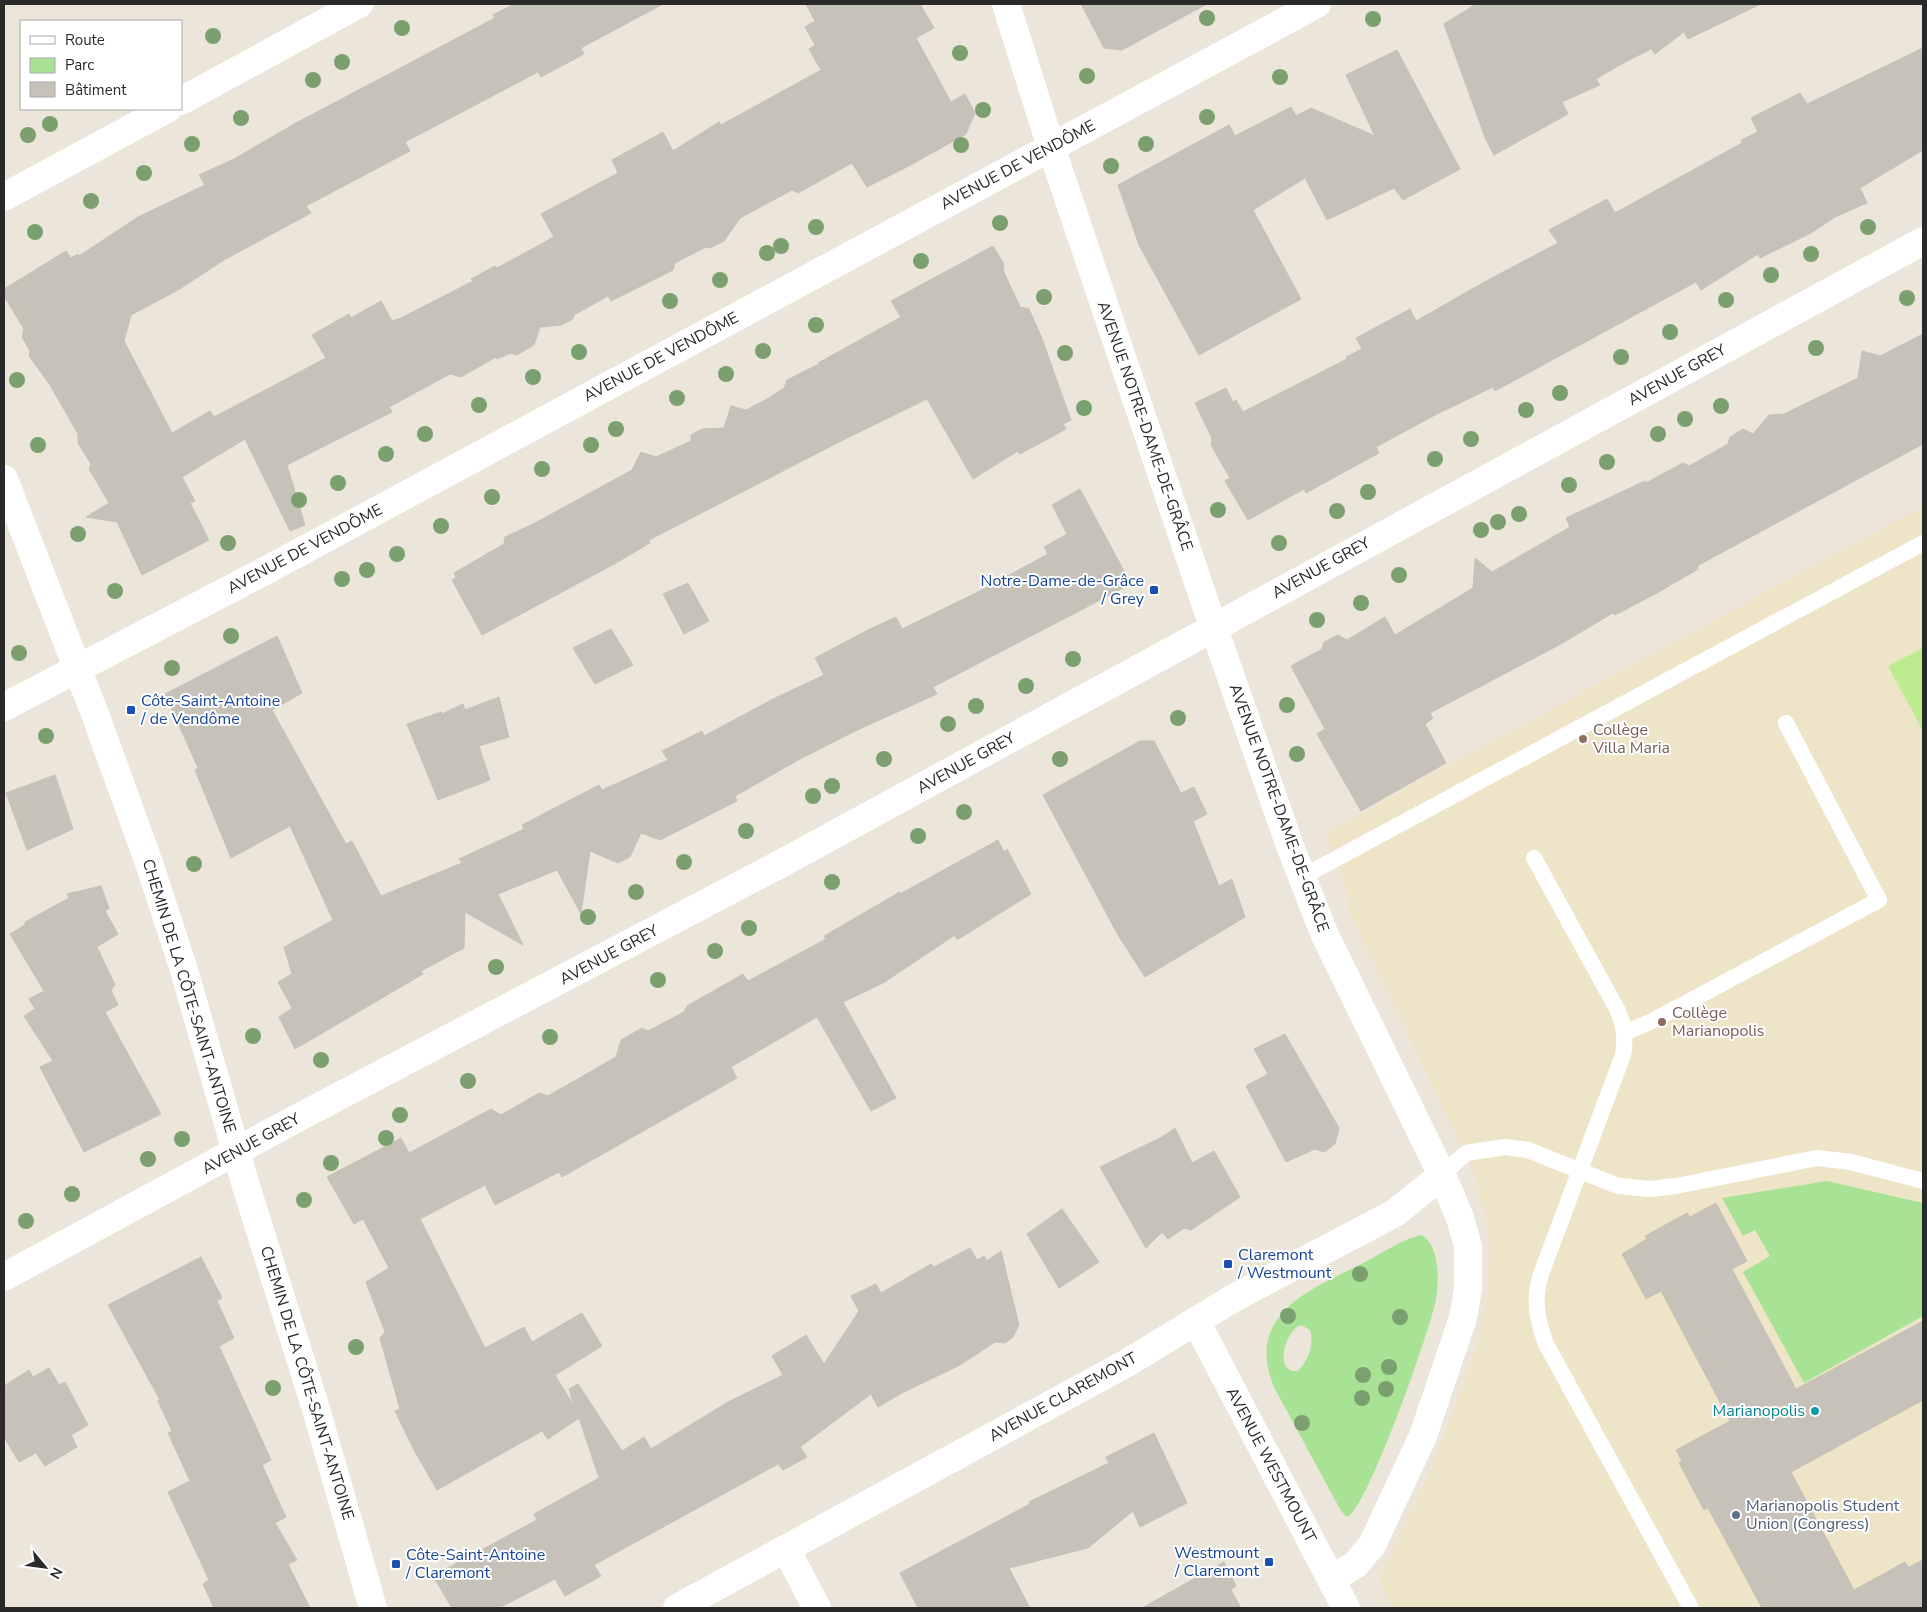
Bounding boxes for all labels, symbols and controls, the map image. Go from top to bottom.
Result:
legend [20,20,182,110]
text: Route [65,30,105,50]
text: Parc [65,55,94,75]
text: Bâtiment [65,80,127,100]
street label: AVENUE DE VENDÔME [937,115,1099,215]
street label: AVENUE NOTRE-DAME-DE-GRÂCE [1092,298,1198,554]
street label: AVENUE DE VENDÔME [580,307,742,407]
street label: AVENUE GREY [1624,339,1730,411]
street label: AVENUE DE VENDÔME [224,499,386,599]
street label: AVENUE GREY [1268,532,1374,604]
place label: Notre-Dame-de-Grâce / Grey [981,570,1145,610]
marker: Notre-Dame-de-Grâce / Grey [1148,584,1160,596]
street label: AVENUE NOTRE-DAME-DE-GRÂCE [1224,681,1334,935]
place label: Côte-Saint-Antoine / de Vendôme [140,690,280,730]
marker: Côte-Saint-Antoine / de Vendôme [125,704,137,716]
place label: Collège Villa Maria [1592,719,1670,759]
street label: AVENUE GREY [913,727,1019,799]
marker: Collège Villa Maria [1577,733,1589,745]
street label: CHEMIN DE LA CÔTE-SAINT-ANTOINE [137,856,241,1136]
street label: AVENUE GREY [556,919,663,990]
place label: Collège Marianopolis [1672,1002,1764,1042]
marker: Collège Marianopolis [1656,1016,1668,1028]
street label: AVENUE GREY [198,1108,304,1180]
street label: CHEMIN DE LA CÔTE-SAINT-ANTOINE [255,1243,359,1523]
place label: Claremont / Westmount [1237,1244,1332,1284]
marker: Claremont / Westmount [1222,1258,1234,1270]
street label: AVENUE CLAREMONT [985,1347,1141,1447]
street label: AVENUE WESTMOUNT [1221,1383,1322,1547]
place label: Marianopolis [1713,1400,1805,1422]
marker: Marianopolis [1809,1405,1821,1417]
place label: Marianopolis Student Union (Congress) [1746,1495,1900,1535]
marker: Marianopolis Student Union (Congress) [1730,1509,1742,1521]
north arrow [20,1542,70,1592]
place label: Westmount / Claremont [1174,1542,1259,1582]
place label: Côte-Saint-Antoine / Claremont [405,1544,545,1584]
marker: Westmount / Claremont [1263,1556,1275,1568]
marker: Côte-Saint-Antoine / Claremont [390,1558,402,1570]
text: N [45,1564,67,1582]

